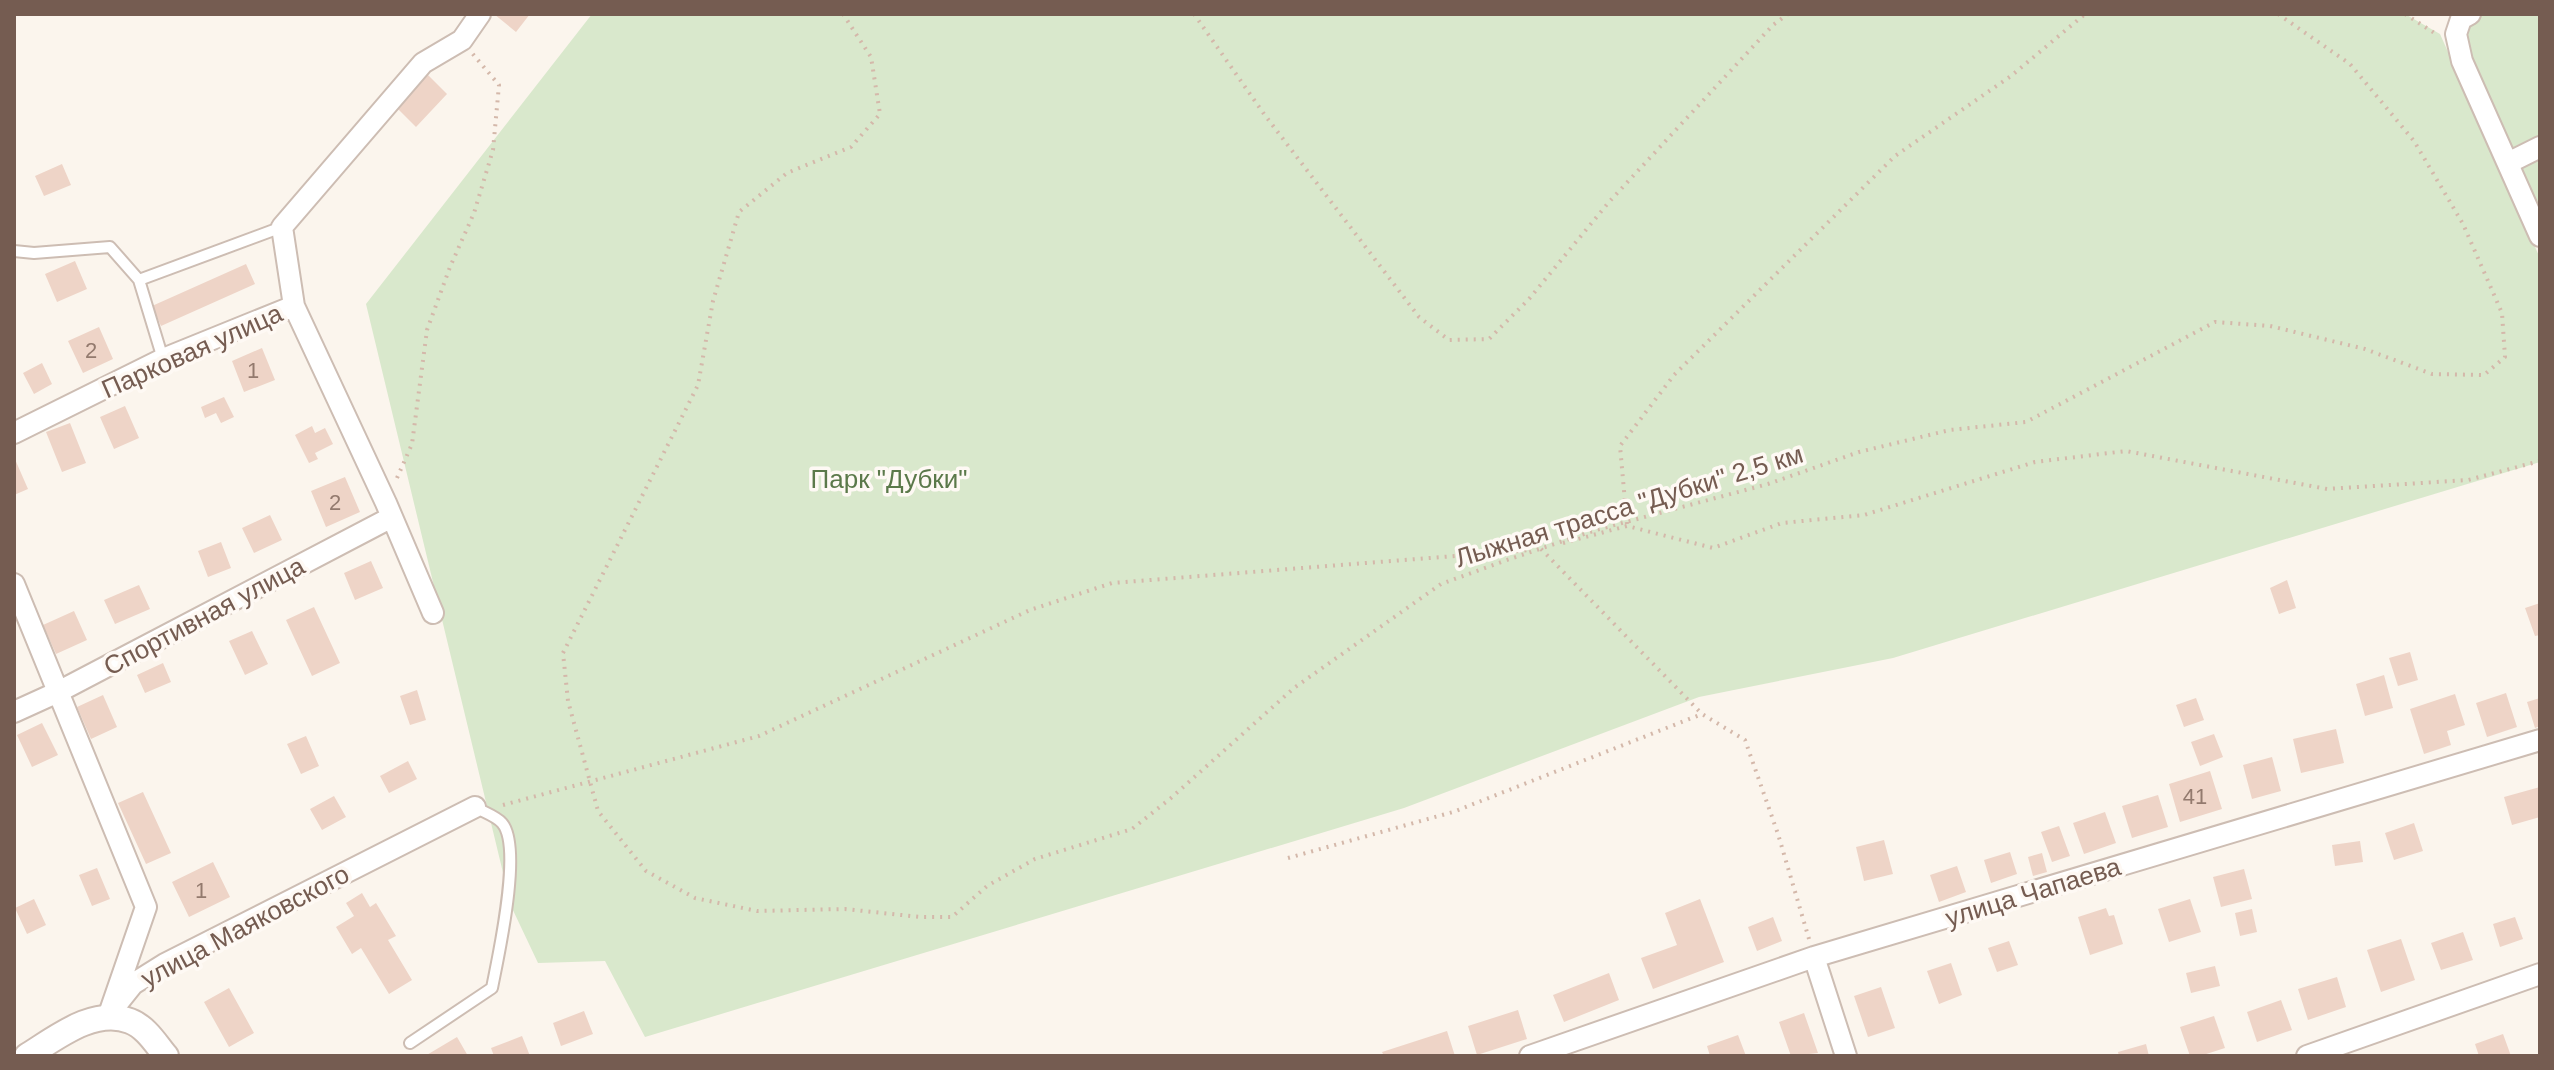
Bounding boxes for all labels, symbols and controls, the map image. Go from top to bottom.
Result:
street label: Парковая улица [97,298,287,404]
house number: 2 [85,338,97,363]
house number: 1 [247,358,259,383]
street label: Лыжная трасса "Дубки" 2,5 км [1451,439,1807,573]
park label: Парк "Дубки" [811,464,967,494]
house number: 2 [329,490,341,515]
street label: Спортивная улица [98,550,310,682]
house number: 41 [2183,784,2207,809]
street label: улица Чапаева [1942,851,2125,933]
street label: улица Маяковского [136,858,354,994]
house number: 1 [195,878,207,903]

